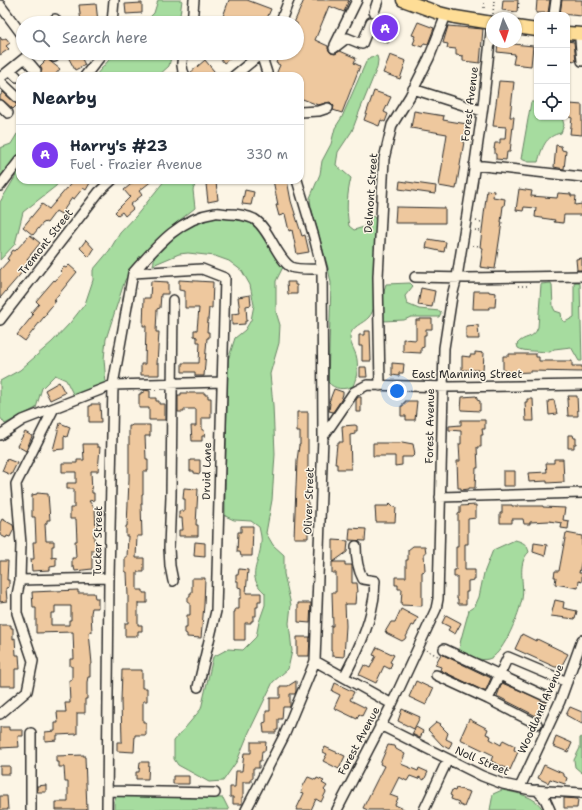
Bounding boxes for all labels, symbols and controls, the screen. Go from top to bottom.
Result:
north arrow [486,12,522,48]
map controls [534,12,570,120]
button: + [534,12,570,48]
pin: A [372,13,398,43]
search box [16,16,304,60]
icon: search [30,27,52,49]
text: Search here [62,28,148,48]
button: − [534,48,570,84]
street label: Forest Avenue [458,66,482,142]
button: locate [534,84,570,120]
text: Nearby [32,87,97,109]
text: Harry's #23 [70,136,167,156]
text: A [40,146,50,163]
text: 330 m [246,146,288,163]
street label: Delmont Street [361,152,381,234]
text: Fuel · Frazier Avenue [70,156,202,173]
street label: Tremont Street [15,206,77,278]
street label: East Manning Street [412,367,522,382]
your location [387,381,407,401]
street label: Forest Avenue [422,388,438,464]
street label: Druid Lane [199,442,215,500]
street label: Oliver Street [300,467,318,535]
street label: Tucker Street [90,505,106,576]
street label: Woodland Avenue [514,662,568,756]
street label: Forest Avenue [335,704,383,778]
street label: Noll Street [453,743,512,779]

